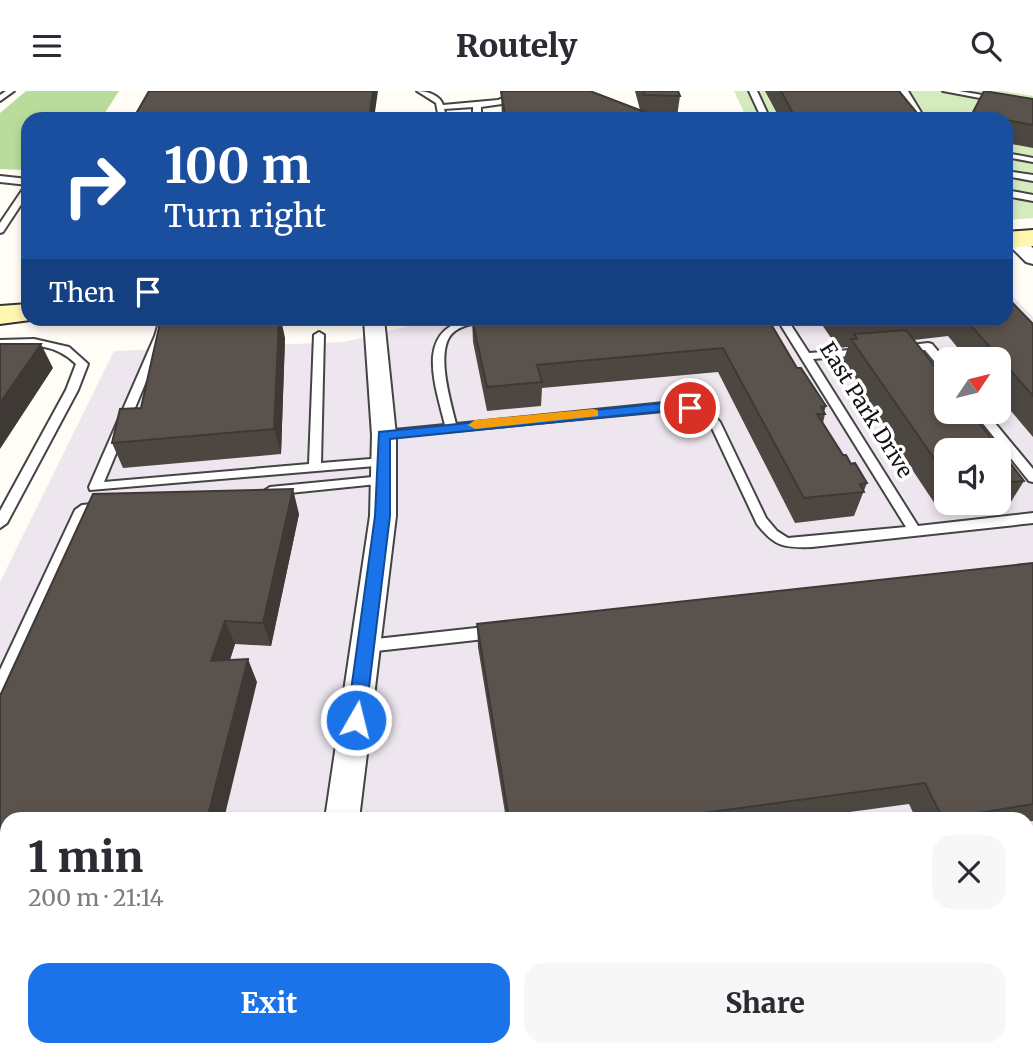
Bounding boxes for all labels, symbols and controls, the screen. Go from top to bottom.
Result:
text: Routely [456,26,577,66]
icon: menu [28,27,66,65]
icon: search [967,27,1005,65]
text: 100 m [164,135,311,196]
icon: right [49,140,140,231]
text: Turn right [164,196,326,236]
icon: arrive [129,273,167,311]
text: Then [49,276,115,309]
street label: East Park Drive [814,337,919,483]
north arrow [934,347,1012,423]
map controls [934,347,1011,515]
pin [660,378,720,438]
icon: arrive [671,389,709,427]
button: sound [934,438,1011,515]
position arrow [319,683,393,757]
text: 1 min [28,831,143,883]
button: close [932,835,1006,909]
text: 200 m · 21:14 [28,883,164,912]
button: Exit [28,963,510,1043]
button: Share [524,963,1006,1043]

